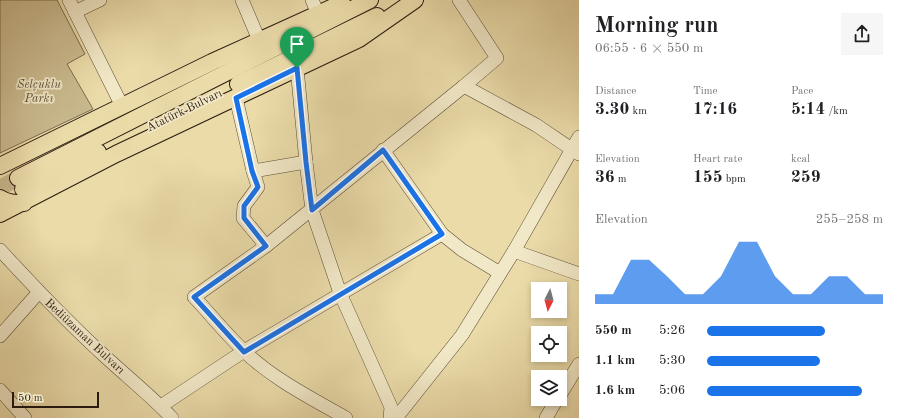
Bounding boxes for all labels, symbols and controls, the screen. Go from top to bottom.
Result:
button: share [841,13,883,55]
text: Morning run [595,15,718,37]
pin [280,27,314,68]
icon: arrive [286,33,308,55]
text: 06:55 · 6 × 550 m [595,42,703,55]
park label: Selçuklu Parkı [17,79,61,105]
text: Distance [595,86,636,97]
text: Time [693,86,718,97]
text: Pace [791,86,813,97]
street label: Atatürk Bulvarı [145,87,224,134]
text: 3.30 [595,101,629,118]
text: 17:16 [693,101,737,118]
text: 5:14 [791,101,825,118]
text: km [629,106,647,117]
text: /km [825,106,848,117]
text: Elevation [595,154,640,165]
text: Heart rate [693,154,742,165]
text: kcal [791,154,810,165]
text: 36 [595,169,615,186]
text: 155 [693,169,723,186]
text: 259 [791,169,821,186]
text: m [615,174,627,185]
text: bpm [723,174,746,185]
text: Elevation [595,213,648,226]
text: 255–258 m [816,213,883,226]
north arrow [531,282,567,318]
map controls [531,282,567,406]
street label: Bediüzaman Bulvarı [42,297,127,377]
text: 550 m [595,324,632,337]
text: 5:26 [659,324,685,337]
button: locate [531,326,567,362]
text: 1.1 km [595,354,635,367]
text: 5:30 [659,354,685,367]
button: layers [531,370,567,406]
text: 1.6 km [595,384,635,397]
text: 5:06 [659,384,685,397]
scale bar [12,390,99,409]
text: 50 m [18,393,43,404]

